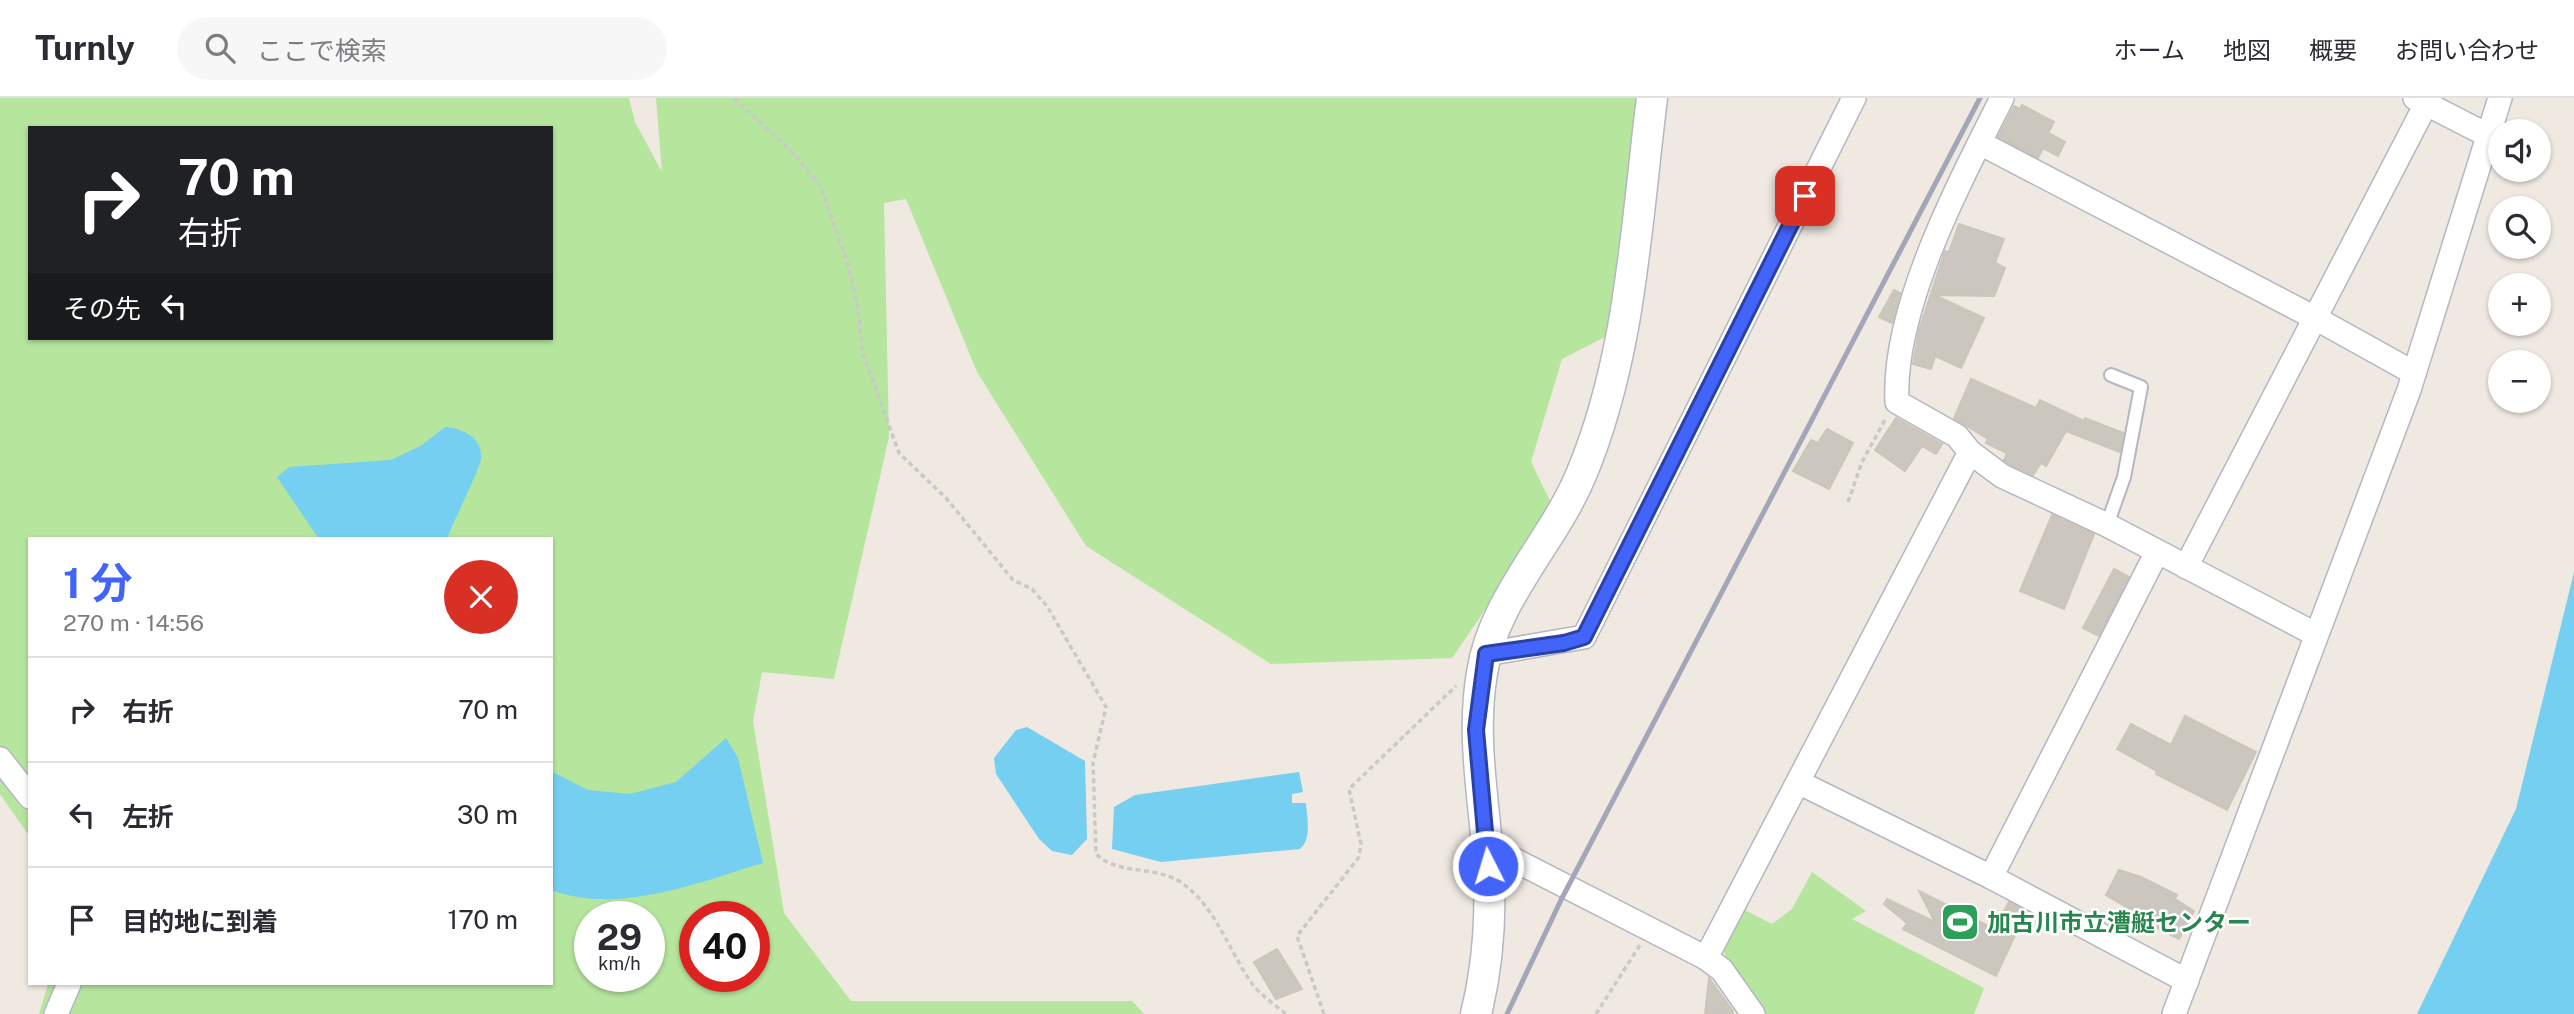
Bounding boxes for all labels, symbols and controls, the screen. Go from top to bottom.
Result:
search box [177,17,667,80]
text: Turnly [35,29,135,67]
icon: search [201,29,239,67]
text: ここで検索 [257,35,387,66]
text: ホーム [2114,36,2185,64]
text: 地図 [2223,36,2271,64]
text: 概要 [2309,36,2357,64]
text: お問い合わせ [2395,36,2539,64]
map controls [2488,119,2551,413]
button: sound [2488,119,2551,182]
text: 70 m [178,148,295,206]
icon: right [63,154,154,245]
pin [1775,166,1835,226]
icon: arrive [1786,177,1824,215]
button: search [2488,196,2551,259]
text: 右折 [178,214,242,251]
button: + [2488,273,2551,336]
icon: left [155,287,193,325]
text: その先 [63,293,141,324]
button: − [2488,350,2551,413]
text: 1 分 [63,558,132,607]
button: close [444,560,518,634]
text: 270 m · 14:56 [63,609,204,636]
icon: right [63,691,101,729]
text: 70 m [458,694,518,725]
text: 右折 [122,696,174,727]
icon: left [63,796,101,834]
text: 30 m [457,799,518,830]
text: 左折 [122,801,174,832]
position arrow [1451,829,1525,903]
icon: arrive [63,901,101,939]
speed limit sign: 40 [679,901,770,992]
sports icon: 加古川市立漕艇センター [1939,901,1981,943]
text: 170 m [448,904,518,935]
text: 目的地に到着 [122,906,278,937]
place label: 加古川市立漕艇センター [1987,908,2251,936]
text: 29 [597,917,642,958]
text: km/h [598,953,641,974]

